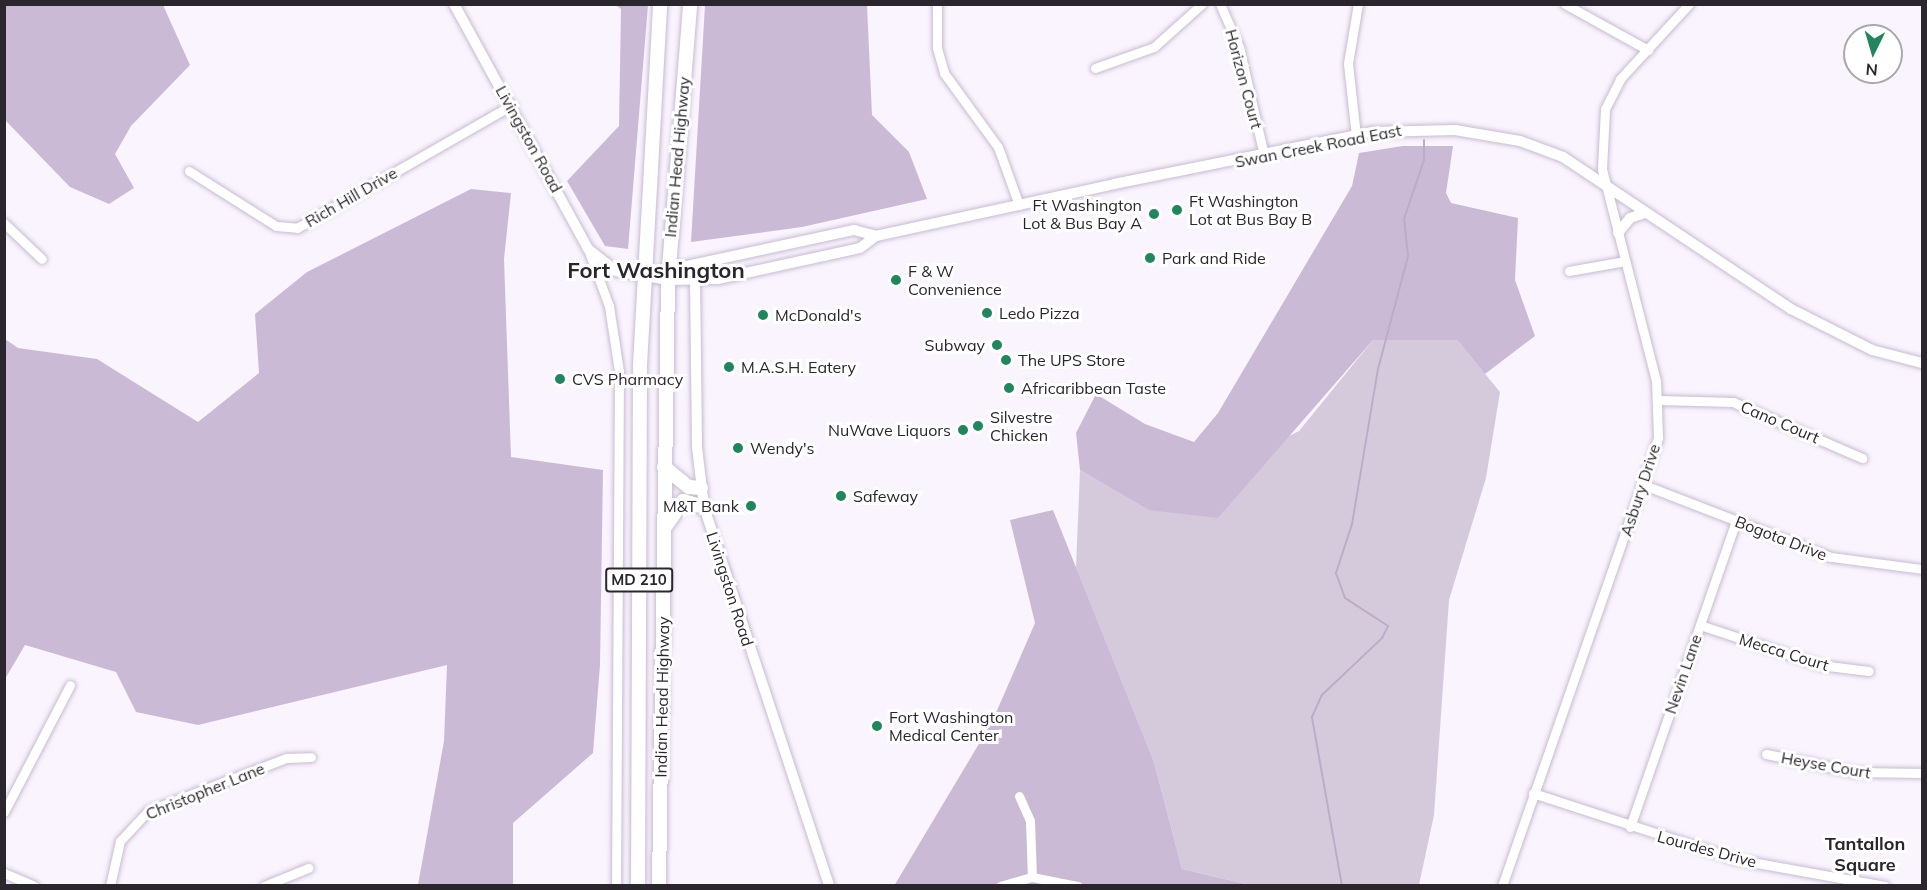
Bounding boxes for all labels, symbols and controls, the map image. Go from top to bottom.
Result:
north arrow [1843,24,1903,84]
street label: Horizon Court [1221,27,1267,131]
text: N [1865,59,1879,80]
street label: Indian Head Highway [660,76,694,238]
street label: Livingston Road [492,82,566,196]
street label: Swan Creek Road East [1233,120,1403,172]
street label: Rich Hill Drive [302,163,400,231]
place label: Ft Washington Lot at Bus Bay B [1189,191,1312,229]
place label: Ft Washington Lot & Bus Bay A [1023,195,1142,233]
marker: Ft Washington Lot at Bus Bay B [1170,203,1184,217]
marker: Ft Washington Lot & Bus Bay A [1147,207,1161,221]
place label: Park and Ride [1162,248,1266,268]
marker: Park and Ride [1143,251,1157,265]
district label: Fort Washington [567,258,745,284]
place label: F & W Convenience [908,261,1002,299]
marker: F & W Convenience [889,273,903,287]
place label: Ledo Pizza [999,303,1080,323]
place label: McDonald's [775,305,862,325]
marker: Ledo Pizza [980,306,994,320]
marker: McDonald's [756,308,770,322]
place label: Subway [925,335,985,355]
marker: Subway [990,338,1004,352]
place label: The UPS Store [1018,350,1125,370]
marker: The UPS Store [999,353,1013,367]
place label: M.A.S.H. Eatery [741,357,856,377]
marker: M.A.S.H. Eatery [722,360,736,374]
place label: CVS Pharmacy [572,369,683,389]
marker: CVS Pharmacy [553,372,567,386]
place label: Africaribbean Taste [1021,378,1166,398]
marker: Africaribbean Taste [1002,381,1016,395]
street label: Cano Court [1738,397,1822,447]
place label: Silvestre Chicken [990,407,1053,445]
marker: Silvestre Chicken [971,419,985,433]
place label: NuWave Liquors [828,420,951,440]
marker: NuWave Liquors [956,423,970,437]
place label: Wendy's [750,438,814,458]
marker: Wendy's [731,441,745,455]
street label: Asbury Drive [1616,441,1664,539]
place label: Safeway [853,486,918,506]
marker: Safeway [834,489,848,503]
place label: M&T Bank [663,496,739,516]
marker: M&T Bank [744,499,758,513]
street label: Bogota Drive [1732,512,1830,564]
street label: Livingston Road [702,529,758,649]
road number: MD 210 [604,568,674,592]
street label: Indian Head Highway [651,616,673,778]
street label: Mecca Court [1737,629,1831,675]
street label: Nevin Lane [1660,632,1706,716]
place label: Fort Washington Medical Center [889,707,1013,745]
marker: Fort Washington Medical Center [870,719,884,733]
street label: Heyse Court [1780,748,1872,782]
street label: Christopher Lane [143,758,267,824]
street label: Lourdes Drive [1655,827,1759,871]
district label: Tantallon Square [1825,834,1905,876]

